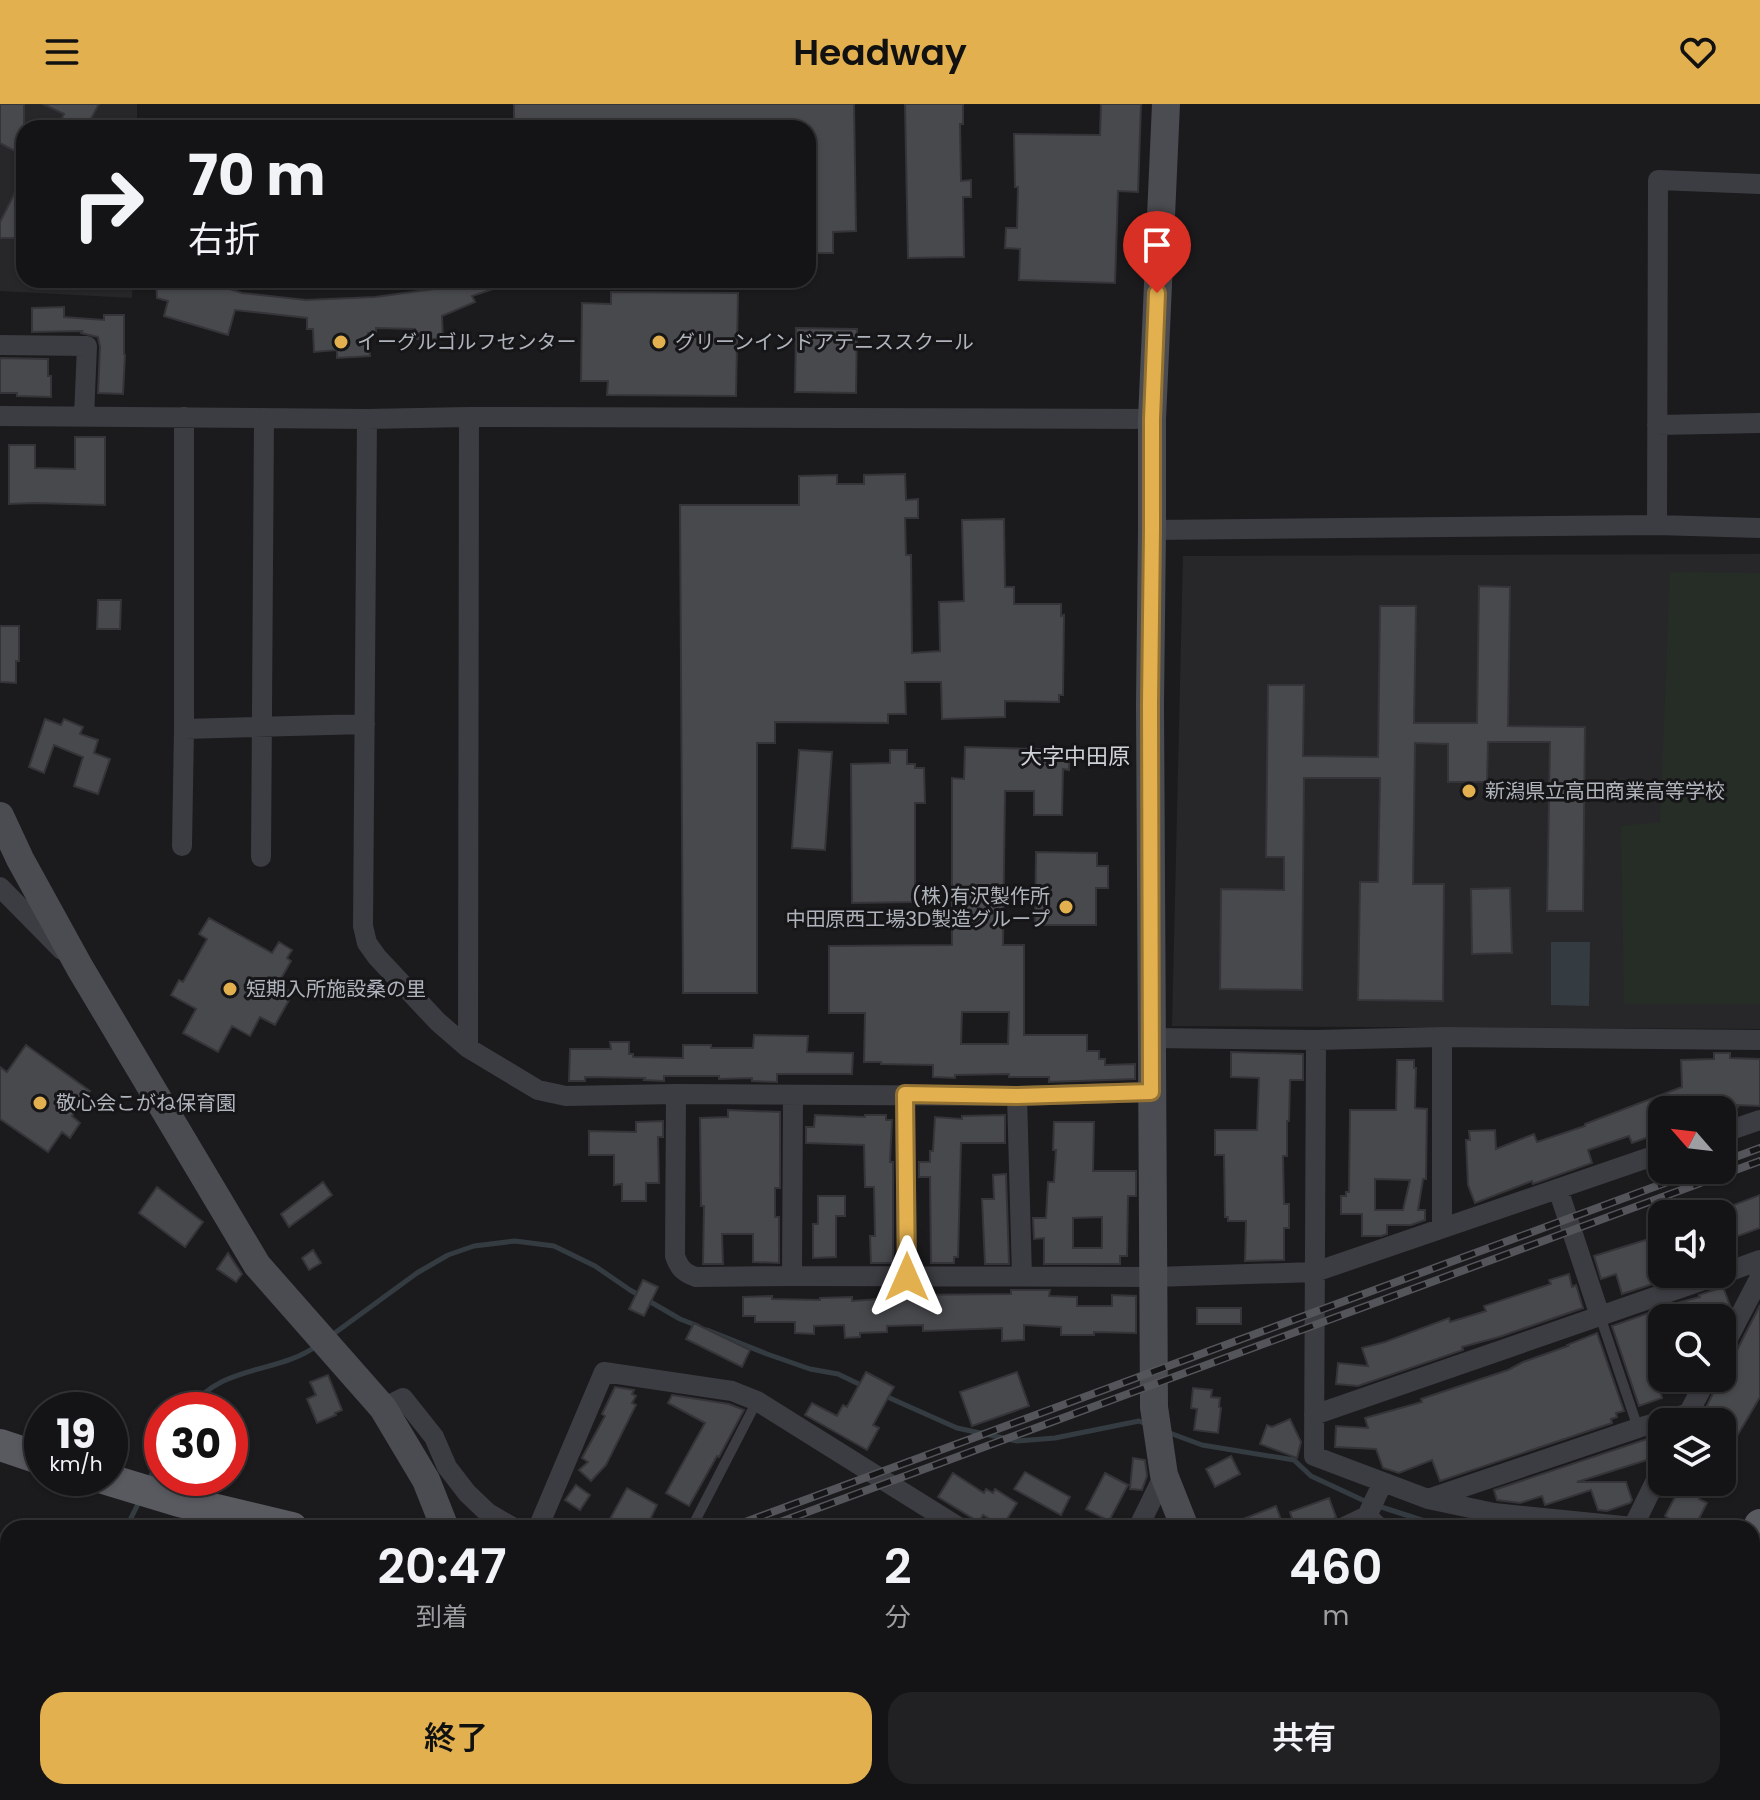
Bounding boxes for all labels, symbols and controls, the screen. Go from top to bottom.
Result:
text: Headway [793,27,967,78]
icon: menu [40,30,84,74]
icon: heart [1676,30,1720,74]
text: 70 m [188,136,326,215]
icon: right [56,152,160,256]
pin [1123,211,1191,293]
text: 右折 [188,214,260,265]
icon: arrive [1135,223,1179,267]
place label: イーグルゴルフセンター [357,328,577,356]
place label: グリーンインドアテニススクール [675,328,974,356]
marker: イーグルゴルフセンター [332,333,350,351]
marker: グリーンインドアテニススクール [650,333,668,351]
district label: 大字中田原 [1020,741,1130,772]
place label: 新潟県立高田商業高等学校 [1485,777,1725,805]
marker: 新潟県立高田商業高等学校 [1460,782,1478,800]
place label: (株)有沢製作所 中田原西工場3D製造グループ [785,882,1050,933]
marker: (株)有沢製作所 中田原西工場3D製造グループ [1057,898,1075,916]
place label: 短期入所施設桑の里 [246,975,426,1003]
marker: 短期入所施設桑の里 [221,980,239,998]
place label: 敬心会こがね保育園 [56,1089,236,1117]
marker: 敬心会こがね保育園 [31,1094,49,1112]
north arrow [1648,1096,1736,1184]
map controls [1648,1096,1736,1496]
button: sound [1648,1200,1736,1288]
position arrow [865,1235,949,1319]
button: search [1648,1304,1736,1392]
speed limit sign: 30 [144,1392,248,1496]
text: 19 [56,1406,96,1462]
button: layers [1648,1408,1736,1496]
text: km/h [49,1450,103,1478]
text: 20:47 [377,1533,507,1600]
text: 2 [884,1533,912,1600]
text: 460 [1289,1534,1383,1601]
text: m [1322,1598,1349,1634]
text: 到着 [416,1599,468,1635]
text: 分 [885,1599,911,1635]
button: 終了 [40,1692,872,1784]
button: 共有 [888,1692,1720,1784]

